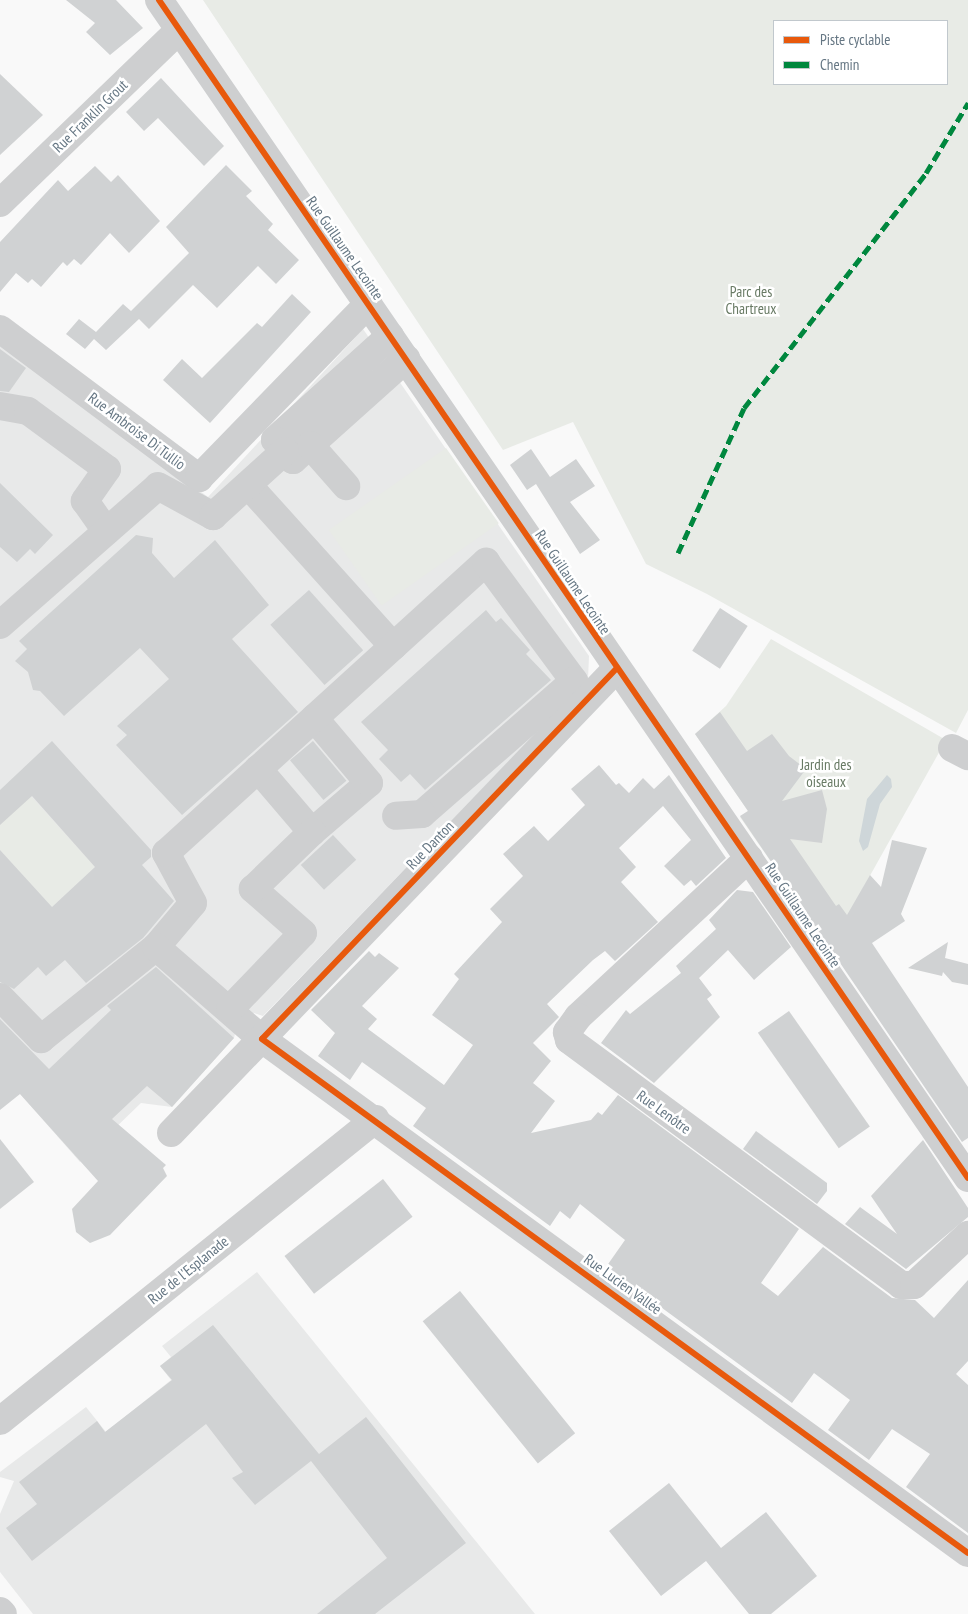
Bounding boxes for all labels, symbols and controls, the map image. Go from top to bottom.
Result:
legend [773,20,948,85]
text: Piste cyclable [820,30,890,49]
text: Chemin [820,55,859,74]
street label: Rue Franklin Grout [49,76,131,156]
street label: Rue Guillaume Lecointe [303,193,387,303]
park label: Parc des Chartreux [725,282,777,317]
street label: Rue Ambroise Di Tullio [85,388,189,474]
street label: Rue Guillaume Lecointe [531,526,615,638]
park label: Jardin des oiseaux [801,755,851,790]
street label: Rue Danton [402,817,458,873]
street label: Rue Guillaume Lecointe [761,859,845,971]
street label: Rue Lenôtre [633,1086,695,1138]
street label: Rue de l'Esplanade [144,1232,232,1308]
street label: Rue Lucien Vallée [581,1250,665,1318]

